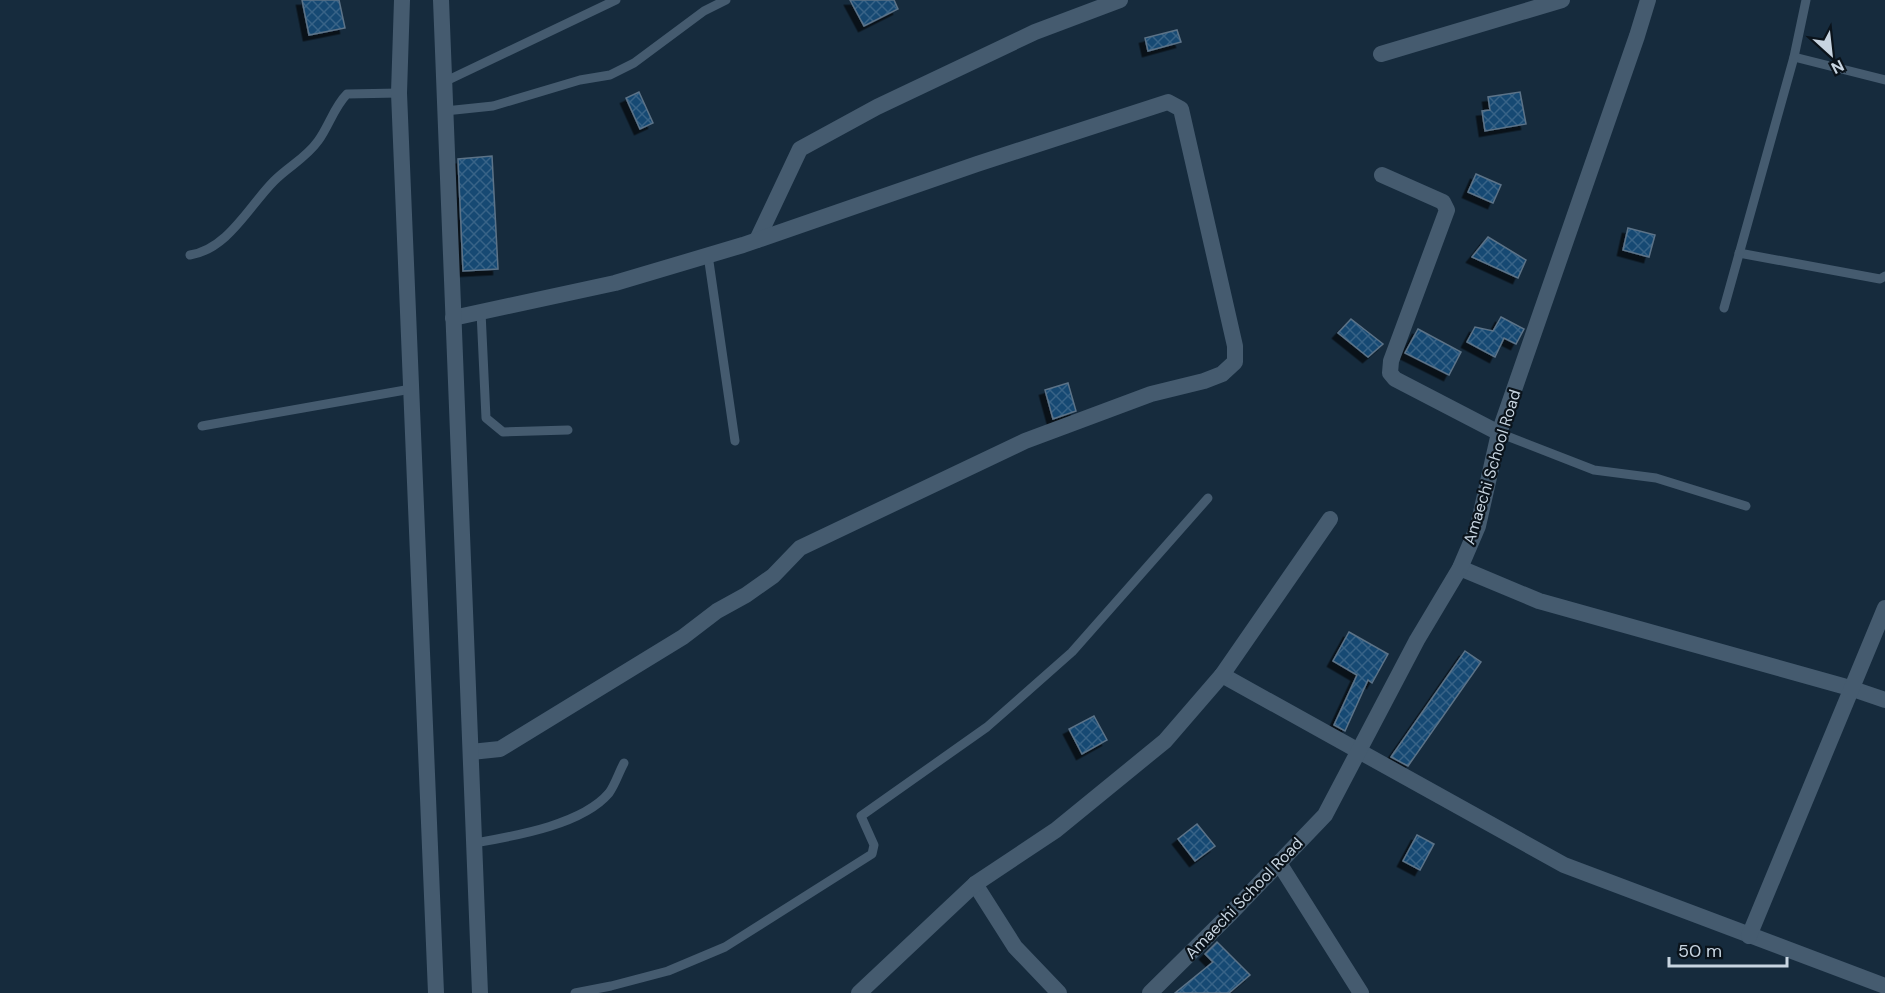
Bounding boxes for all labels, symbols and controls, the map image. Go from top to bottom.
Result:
north arrow [1801,24,1861,84]
text: N [1828,55,1848,79]
street label: Amaechi School Road [1458,387,1526,547]
street label: Amaechi School Road [1181,833,1307,963]
scale bar [1669,930,1788,968]
text: 50 m [1678,939,1722,963]

